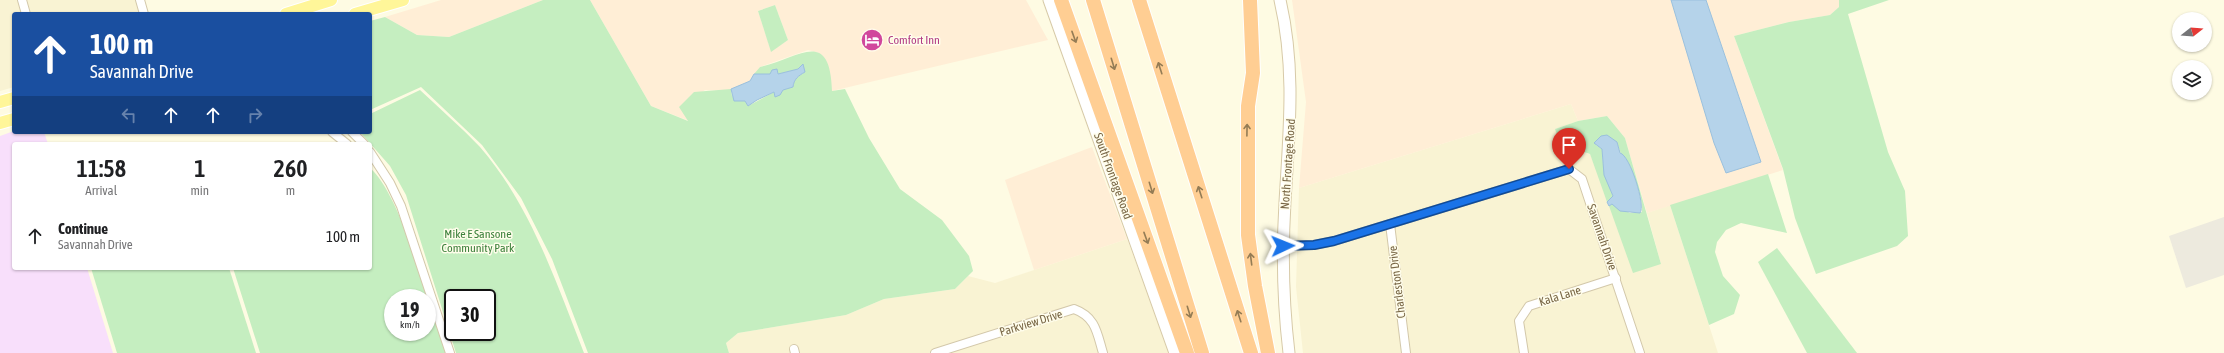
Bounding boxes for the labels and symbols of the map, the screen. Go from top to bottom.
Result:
north arrow [2172,12,2212,52]
hotel icon: Comfort Inn [859,27,885,53]
one-way arrow [1071,30,1079,42]
place label: Comfort Inn [888,33,940,47]
one-way arrow [1110,57,1117,70]
one-way arrow [1156,62,1164,74]
street label: North Frontage Road [1278,118,1298,210]
one-way arrow [1243,124,1251,137]
pin [1552,128,1586,169]
street label: South Frontage Road [1091,131,1135,221]
one-way arrow [1148,182,1155,195]
one-way arrow [1196,186,1203,199]
street label: Savannah Drive [1584,202,1620,272]
position arrow [1262,225,1304,267]
park label: Mike E Sansone Community Park [442,227,515,255]
one-way arrow [1143,232,1151,244]
street label: Charleston Drive [1386,245,1408,319]
one-way arrow [1248,253,1255,266]
street label: Kala Lane [1537,283,1583,309]
speed limit sign: 30 [444,289,496,341]
one-way arrow [1186,306,1193,319]
street label: Parkview Drive [998,307,1064,339]
one-way arrow [1235,310,1242,323]

